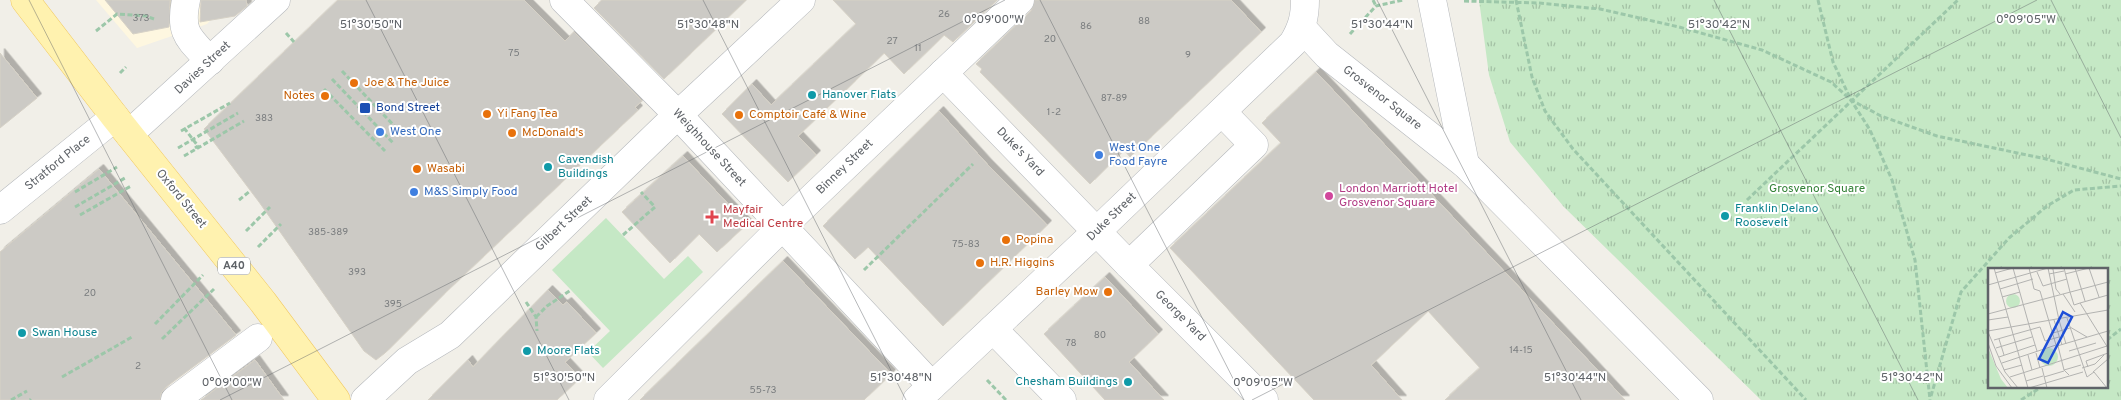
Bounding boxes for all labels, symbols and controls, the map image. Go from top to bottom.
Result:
house number: 26 [938,8,950,21]
house number: 373 [132,12,150,25]
text: 0°09'00"W [964,12,1024,28]
text: 0°09'05"W [1996,12,2056,28]
house number: 88 [1138,15,1150,28]
text: 51°30'50"N [340,17,402,33]
text: 51°30'48"N [677,17,739,33]
text: 51°30'44"N [1351,17,1413,33]
text: 51°30'42"N [1688,17,1750,33]
house number: 86 [1080,20,1092,33]
house number: 20 [1044,33,1056,46]
house number: 27 [886,35,898,48]
street label: Davies Street [171,38,235,98]
house number: 11 [914,42,922,55]
house number: 75 [508,47,520,60]
house number: 9 [1185,49,1191,62]
street label: Grosvenor Square [1339,62,1425,134]
place label: Joe & The Juice [364,75,449,91]
marker: Joe & The Juice [348,77,360,89]
place label: Hanover Flats [822,87,896,103]
place label: Notes [284,88,315,104]
marker: Hanover Flats [806,89,818,101]
marker: Notes [319,90,331,102]
house number: 87-89 [1101,92,1127,105]
place label: Bond Street [376,100,440,116]
marker: Bond Street [358,101,372,115]
place label: Yi Fang Tea [497,106,557,122]
street label: Weighhouse Street [669,106,749,190]
house number: 1-2 [1047,106,1061,119]
place label: Comptoir Café & Wine [749,107,866,123]
marker: Yi Fang Tea [481,108,493,120]
marker: Comptoir Café & Wine [733,109,745,121]
house number: 383 [255,112,273,125]
place label: West One [390,124,441,140]
street label: Duke's Yard [993,124,1047,180]
place label: McDonald's [522,125,584,141]
marker: West One [374,126,386,138]
marker: McDonald's [506,127,518,139]
street label: Stratford Place [22,132,94,194]
street label: Binney Street [813,136,877,198]
place label: West One Food Fayre [1109,140,1168,170]
marker: West One Food Fayre [1093,149,1105,161]
place label: Cavendish Buildings [558,152,614,182]
place label: Wasabi [427,161,465,177]
marker: Cavendish Buildings [542,161,554,173]
marker: Wasabi [411,163,423,175]
street label: Oxford Street [152,166,210,232]
place label: London Marriott Hotel Grosvenor Square [1339,181,1458,211]
park label: Grosvenor Square [1769,181,1865,197]
place label: M&S Simply Food [424,184,518,200]
marker: M&S Simply Food [408,186,420,198]
street label: Duke Street [1084,189,1140,245]
marker: London Marriott Hotel Grosvenor Square [1323,190,1335,202]
street label: Gilbert Street [532,193,596,255]
place label: Franklin Delano Roosevelt [1735,201,1819,231]
place label: Mayfair Medical Centre [723,202,803,232]
marker: Mayfair Medical Centre [705,210,719,224]
marker: Franklin Delano Roosevelt [1719,210,1731,222]
house number: 385-389 [308,226,348,239]
place label: Popina [1016,232,1053,248]
marker: Popina [1000,234,1012,246]
house number: 75-83 [952,238,980,251]
place label: H.R. Higgins [990,255,1055,271]
marker: H.R. Higgins [974,257,986,269]
road number: A40 [218,258,250,274]
house number: 393 [348,266,366,279]
inset map [1988,268,2108,388]
place label: Barley Mow [1036,284,1098,300]
marker: Barley Mow [1102,286,1114,298]
house number: 20 [84,287,96,300]
street label: George Yard [1151,287,1209,345]
house number: 395 [384,298,402,311]
place label: Swan House [32,325,97,341]
marker: Swan House [16,327,28,339]
house number: 80 [1094,329,1106,342]
house number: 78 [1065,337,1077,350]
place label: Moore Flats [537,343,600,359]
house number: 14-15 [1509,344,1533,357]
marker: Moore Flats [521,345,533,357]
house number: 2 [135,360,141,373]
text: 51°30'50"N [533,370,595,386]
text: 51°30'48"N [870,370,932,386]
text: 51°30'44"N [1544,370,1606,386]
text: 51°30'42"N [1881,370,1943,386]
place label: Chesham Buildings [1015,374,1118,390]
text: 0°09'00"W [202,375,262,391]
text: 0°09'05"W [1233,375,1293,391]
marker: Chesham Buildings [1122,376,1134,388]
house number: 55-73 [749,384,777,397]

